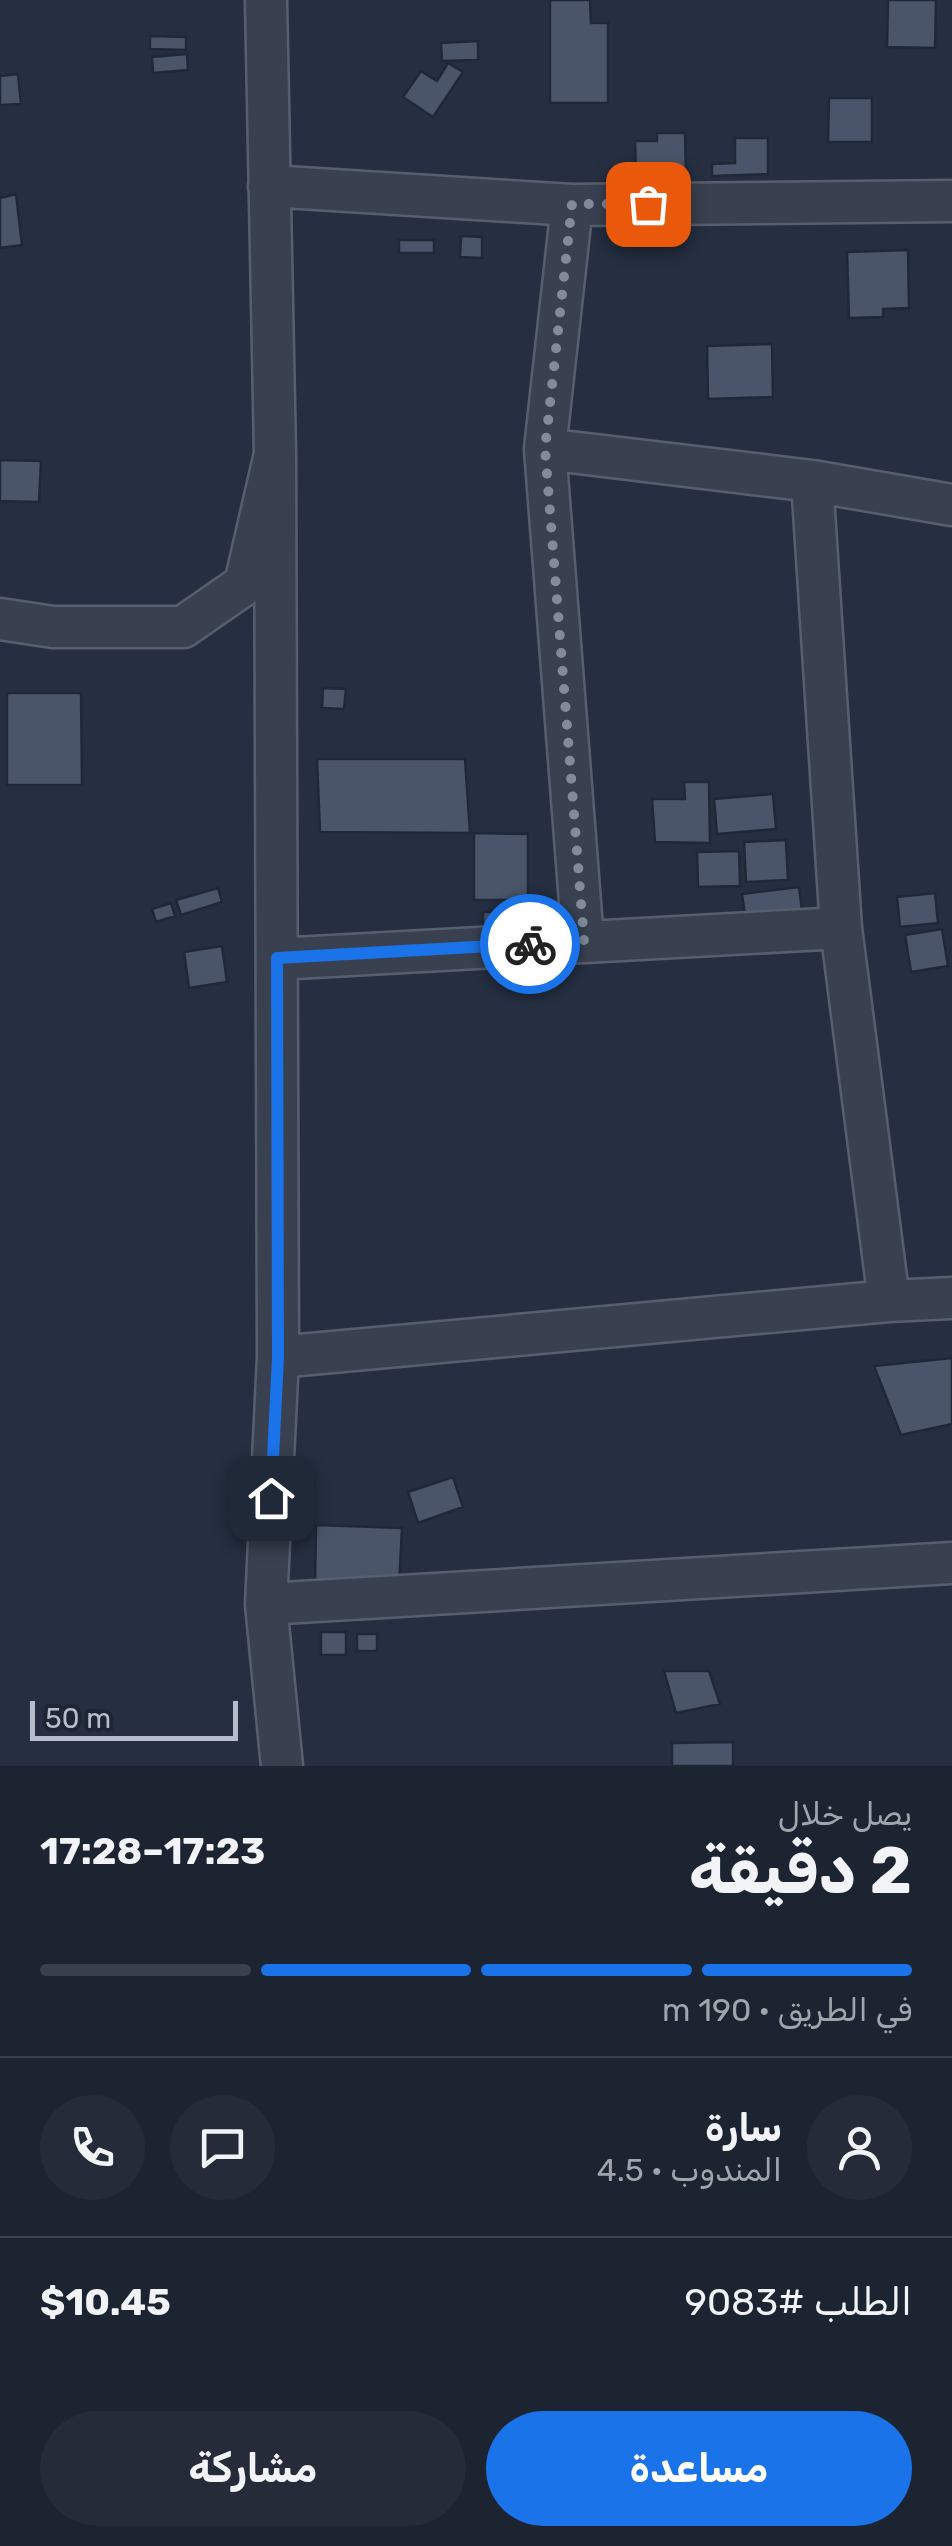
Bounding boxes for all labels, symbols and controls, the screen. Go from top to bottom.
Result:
pin [606,162,691,247]
icon: bag [621,177,676,232]
courier [480,894,580,994]
icon: bike [503,917,558,972]
pin [229,1456,314,1541]
icon: home [244,1471,299,1526]
scale bar [30,1696,238,1740]
text: 50 m [45,1702,111,1735]
text: يصل خلال [778,1795,912,1833]
text: 17:23–17:28 [40,1828,265,1874]
text: 2 دقيقة [689,1832,912,1909]
text: في الطريق · 190 m [662,1991,912,2029]
button: phone [40,2095,145,2200]
button: chat [170,2095,275,2200]
button: person [807,2095,912,2200]
text: سارة [705,2105,782,2151]
text: المندوب · 4.5 [597,2151,782,2189]
text: $10.45 [40,2279,171,2325]
text: الطلب #9083 [684,2279,912,2325]
button: مشاركة [40,2411,466,2526]
button: مساعدة [486,2411,912,2526]

